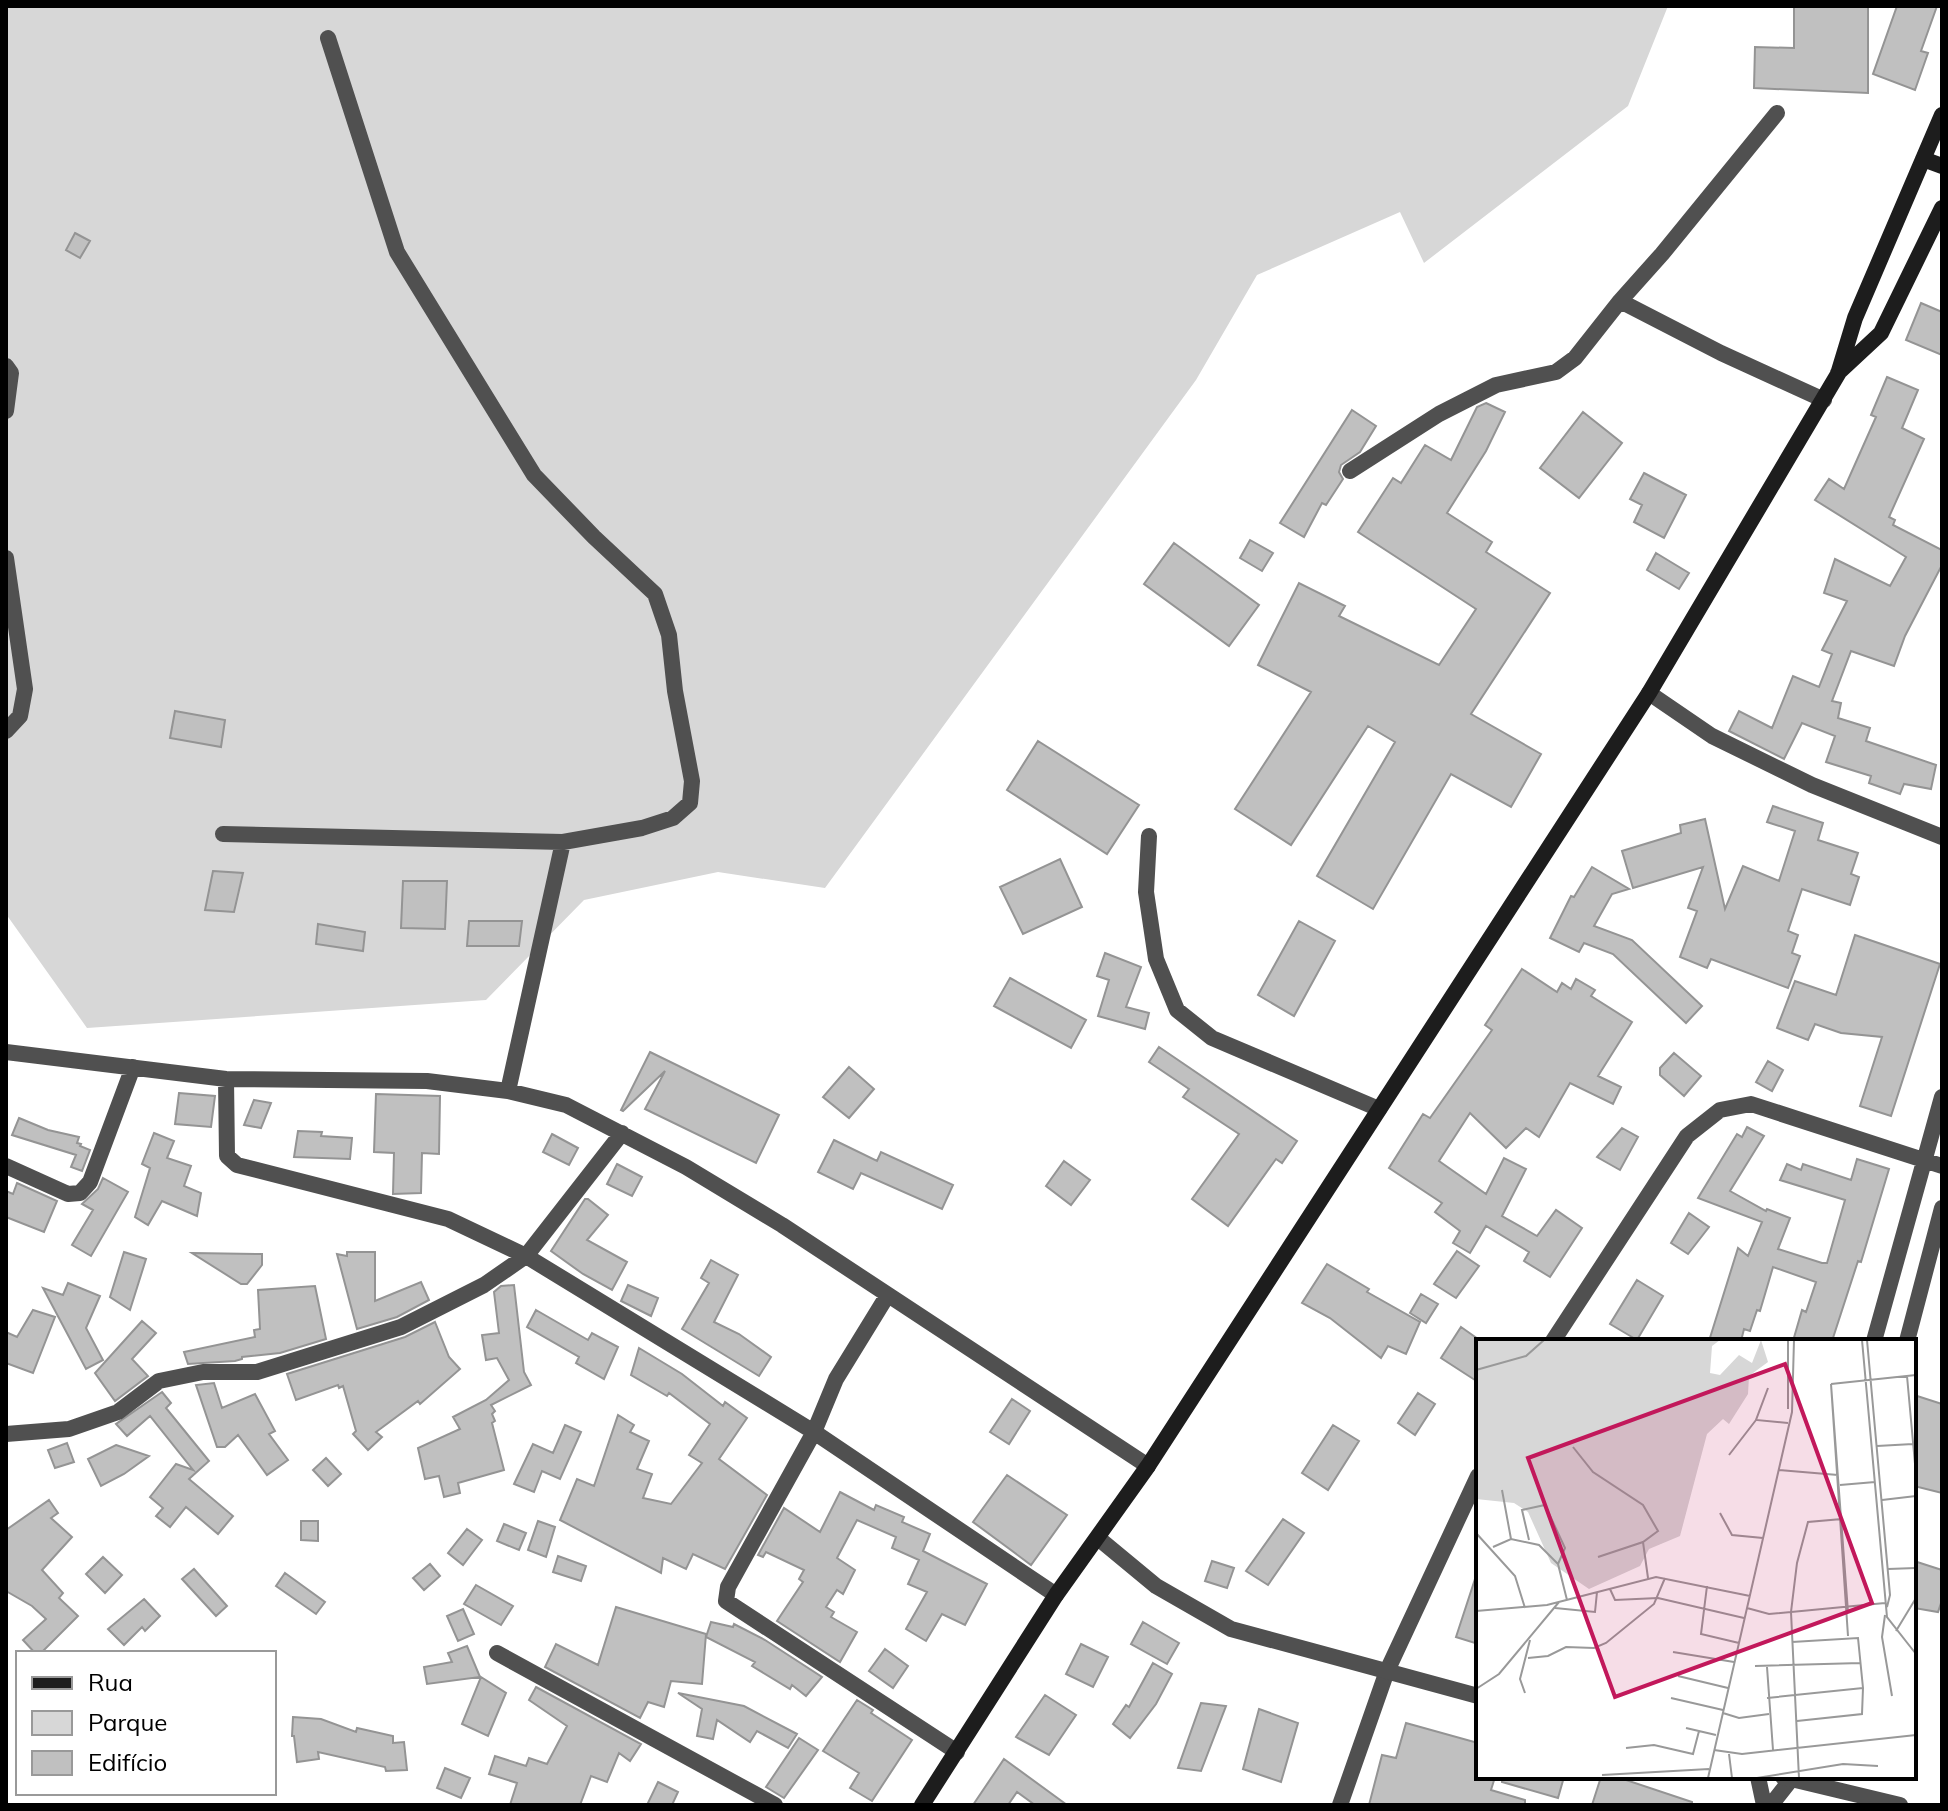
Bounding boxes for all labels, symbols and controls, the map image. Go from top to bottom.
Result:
inset map [1476,1339,1916,1779]
legend [16,1651,276,1795]
text: Rua [88,1667,133,1697]
text: Parque [88,1707,167,1737]
text: Edifício [88,1747,167,1777]

